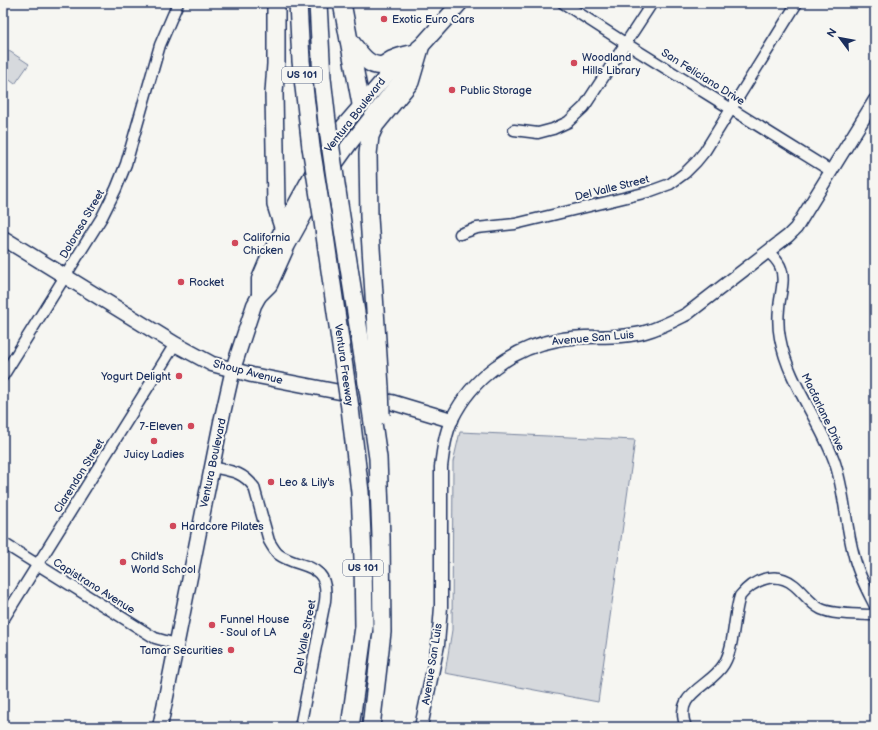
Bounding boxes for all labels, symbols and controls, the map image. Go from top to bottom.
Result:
place label: Exotic Euro Cars [392,13,475,26]
marker: Exotic Euro Cars [379,14,389,24]
north arrow [820,18,860,58]
text: N [824,26,840,40]
street label: San Feliciano Drive [659,46,747,108]
place label: Woodland Hills Library [582,51,641,77]
marker: Woodland Hills Library [569,58,579,68]
road number: US 101 [282,67,322,83]
street label: Ventura Boulevard [322,75,388,155]
place label: Public Storage [460,84,532,97]
marker: Public Storage [447,85,457,95]
street label: Del Valle Street [574,172,651,203]
street label: Dolorosa Street [57,187,107,261]
place label: California Chicken [243,231,290,257]
marker: California Chicken [230,238,240,248]
place label: Rocket [189,276,225,289]
marker: Rocket [176,277,186,287]
street label: Ventura Freeway [332,323,356,407]
street label: Avenue San Luis [551,328,635,348]
street label: Shoup Avenue [212,357,285,387]
place label: Yogurt Delight [100,370,172,383]
marker: Yogurt Delight [174,371,184,381]
street label: Macfarlane Drive [799,371,848,453]
street label: Ventura Boulevard [197,417,229,509]
place label: 7-Eleven [140,420,183,433]
marker: 7-Eleven [186,421,196,431]
street label: Clarendon Street [51,436,107,515]
marker: Juicy Ladies [149,436,159,446]
place label: Juicy Ladies [124,448,185,461]
place label: Leo & Lily's [279,476,335,489]
marker: Leo & Lily's [266,477,276,487]
place label: Hardcore Pilates [181,520,264,533]
marker: Hardcore Pilates [168,521,178,531]
place label: Child's World School [131,550,196,576]
street label: Capistrano Avenue [51,556,138,617]
marker: Child's World School [118,557,128,567]
road number: US 101 [343,560,383,576]
street label: Del Valle Street [291,598,319,676]
place label: Funnel House - Soul of LA [220,613,290,639]
marker: Funnel House - Soul of LA [207,620,217,630]
street label: Avenue San Luis [419,622,445,706]
place label: Tamar Securities [140,644,224,657]
marker: Tamar Securities [226,645,236,655]

